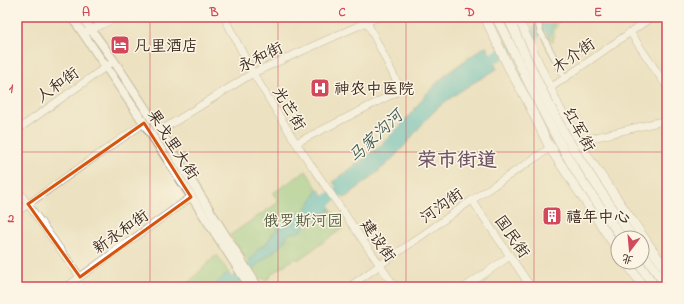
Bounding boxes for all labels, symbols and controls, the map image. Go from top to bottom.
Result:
text: A [82,3,90,22]
text: B [209,3,219,22]
text: C [338,3,346,22]
text: D [464,3,475,22]
text: E [594,3,602,22]
street label: 木介街 [548,33,601,80]
hotel icon: 凡里酒店 [109,34,131,56]
place label: 凡里酒店 [134,35,198,59]
street label: 永和街 [234,36,288,79]
street label: 人和街 [32,62,85,109]
hospital icon: 神农中医院 [309,77,331,99]
place label: 神农中医院 [334,78,414,102]
text: 1 [9,79,14,98]
street label: 光芒街 [266,82,311,136]
water label: 马家沟河 [343,102,411,170]
street label: 红军街 [556,103,600,157]
street label: 果戈里大街 [140,105,204,185]
district label: 荣市街道 [417,147,497,176]
street label: 河沟街 [416,183,469,230]
street label: 新永和街 [88,204,154,261]
building icon: 禧年中心 [541,205,563,227]
place label: 禧年中心 [566,206,630,230]
text: 2 [7,209,15,228]
park label: 俄罗斯河园 [263,210,343,234]
street label: 国民街 [488,211,535,264]
street label: 建设街 [354,215,401,268]
north arrow [610,230,650,270]
text: 北 [620,249,635,268]

